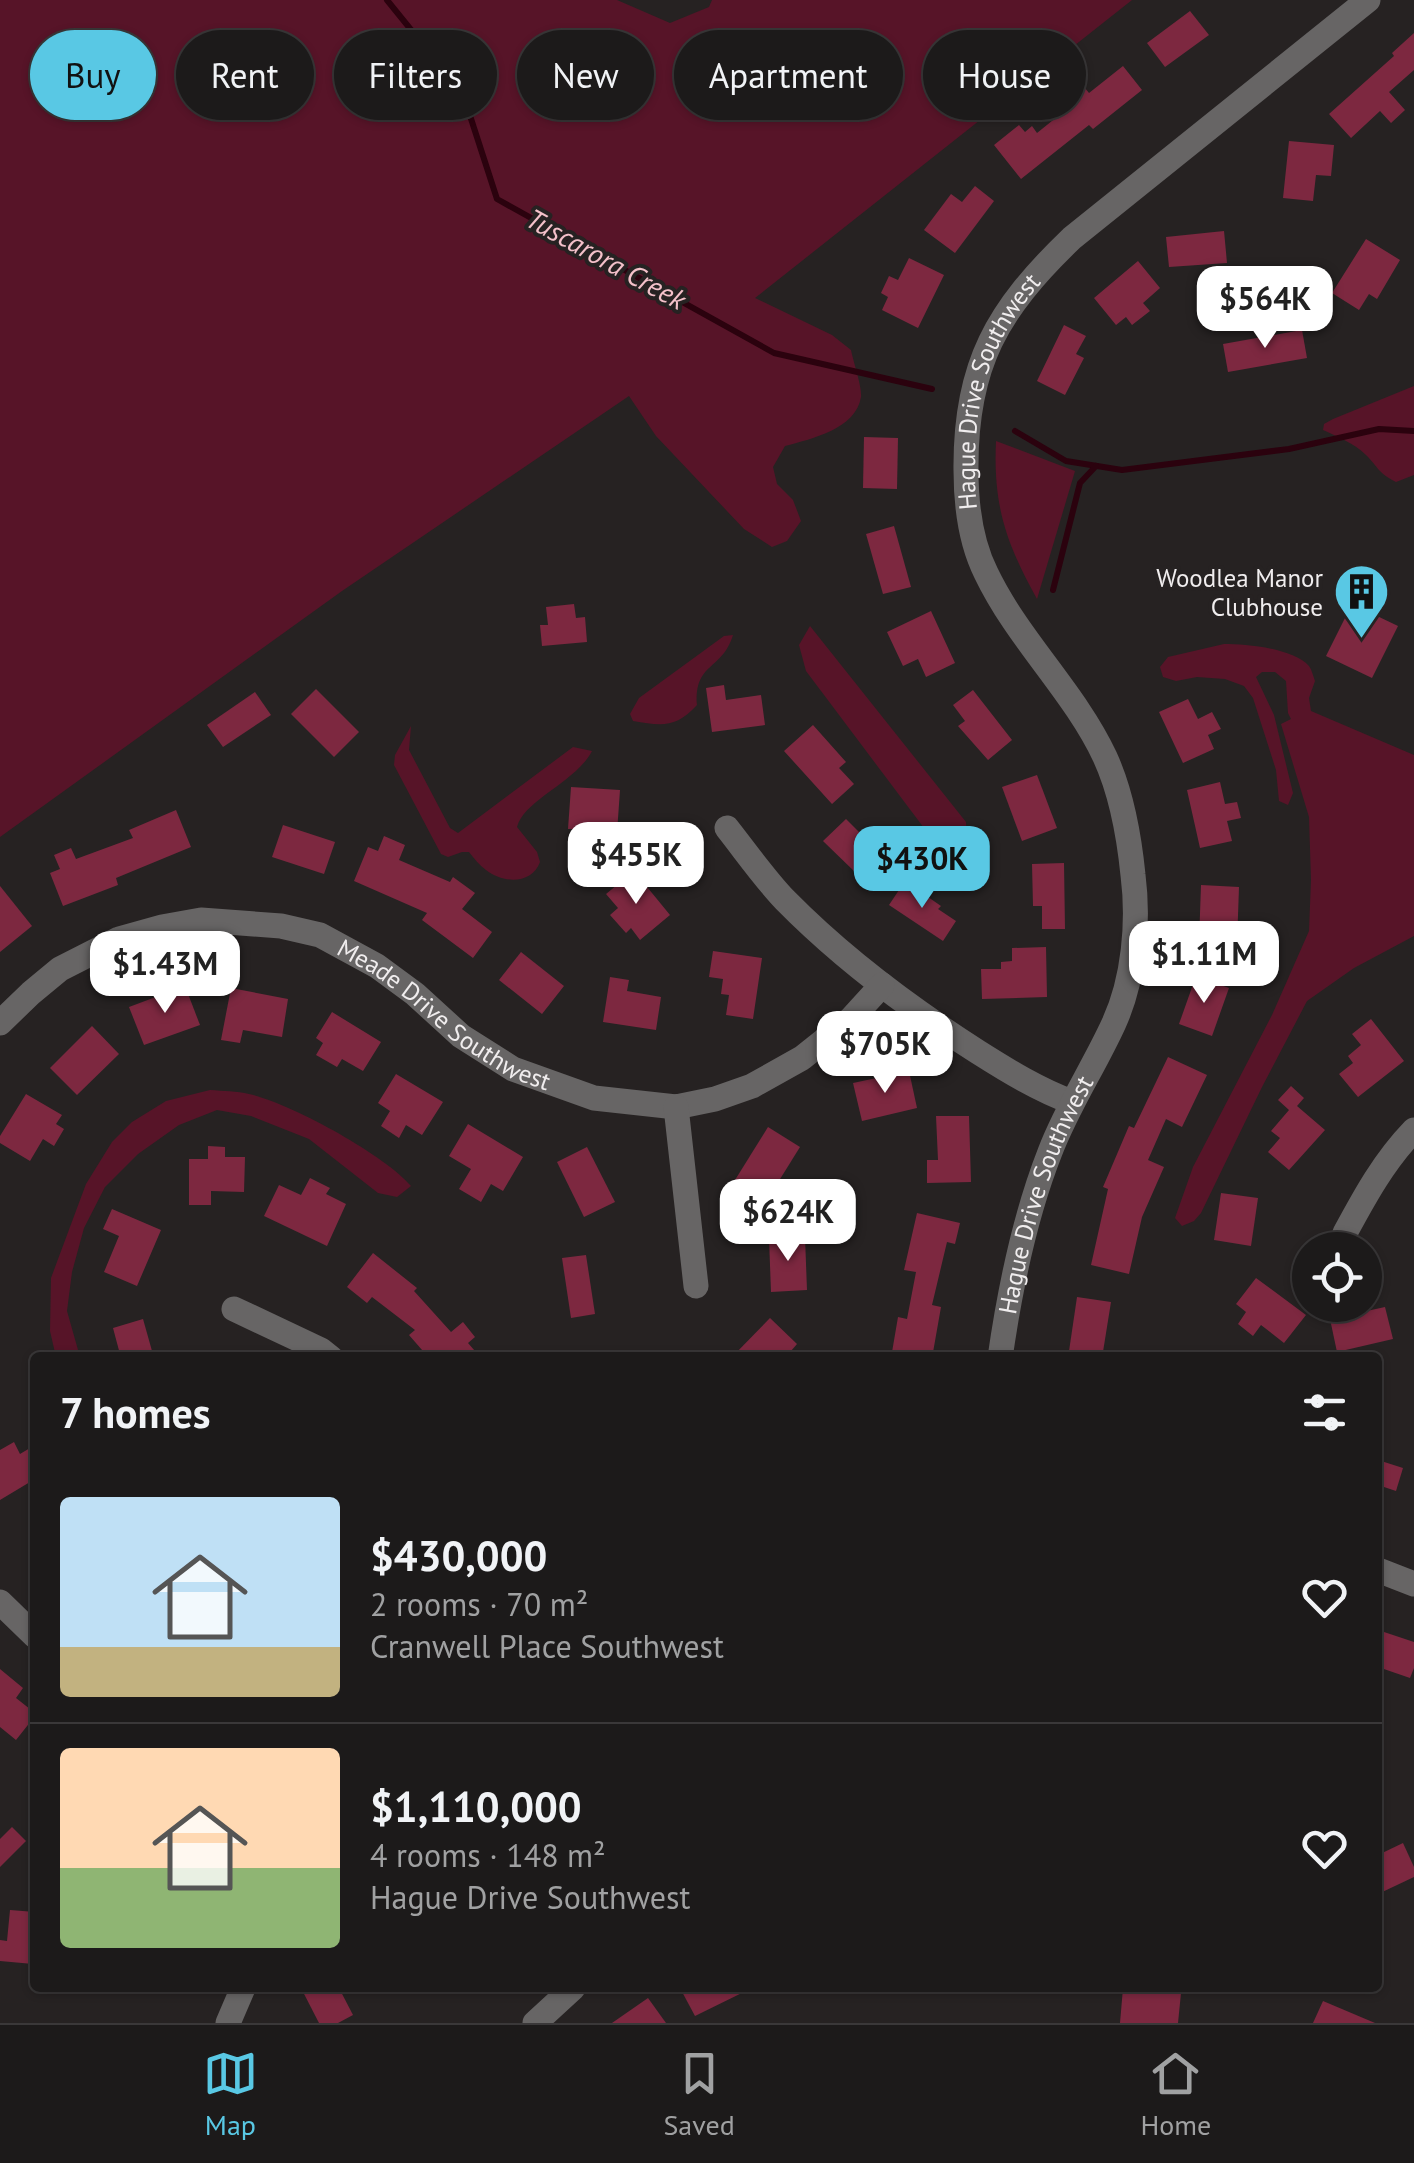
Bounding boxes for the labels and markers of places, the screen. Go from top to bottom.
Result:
pin: $564K [1195,266,1335,351]
place label: Woodlea Manor Clubhouse [1156,562,1323,623]
building icon: Woodlea Manor Clubhouse [1332,562,1392,641]
pin: $455K [566,822,706,907]
pin: $430K [852,826,992,911]
pin: $1.11M [1123,921,1285,1006]
pin: $1.43M [84,931,246,1016]
pin: $705K [815,1011,955,1096]
pin: $624K [718,1179,858,1264]

